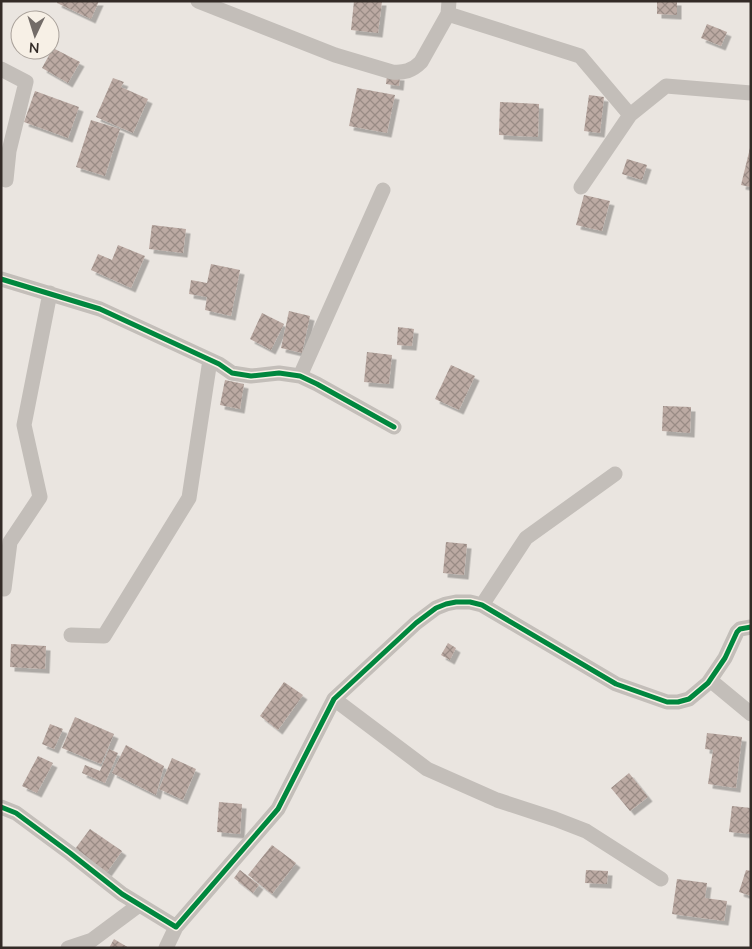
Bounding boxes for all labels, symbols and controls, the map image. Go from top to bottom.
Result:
north arrow [10,10,60,60]
text: N [28,38,40,57]

